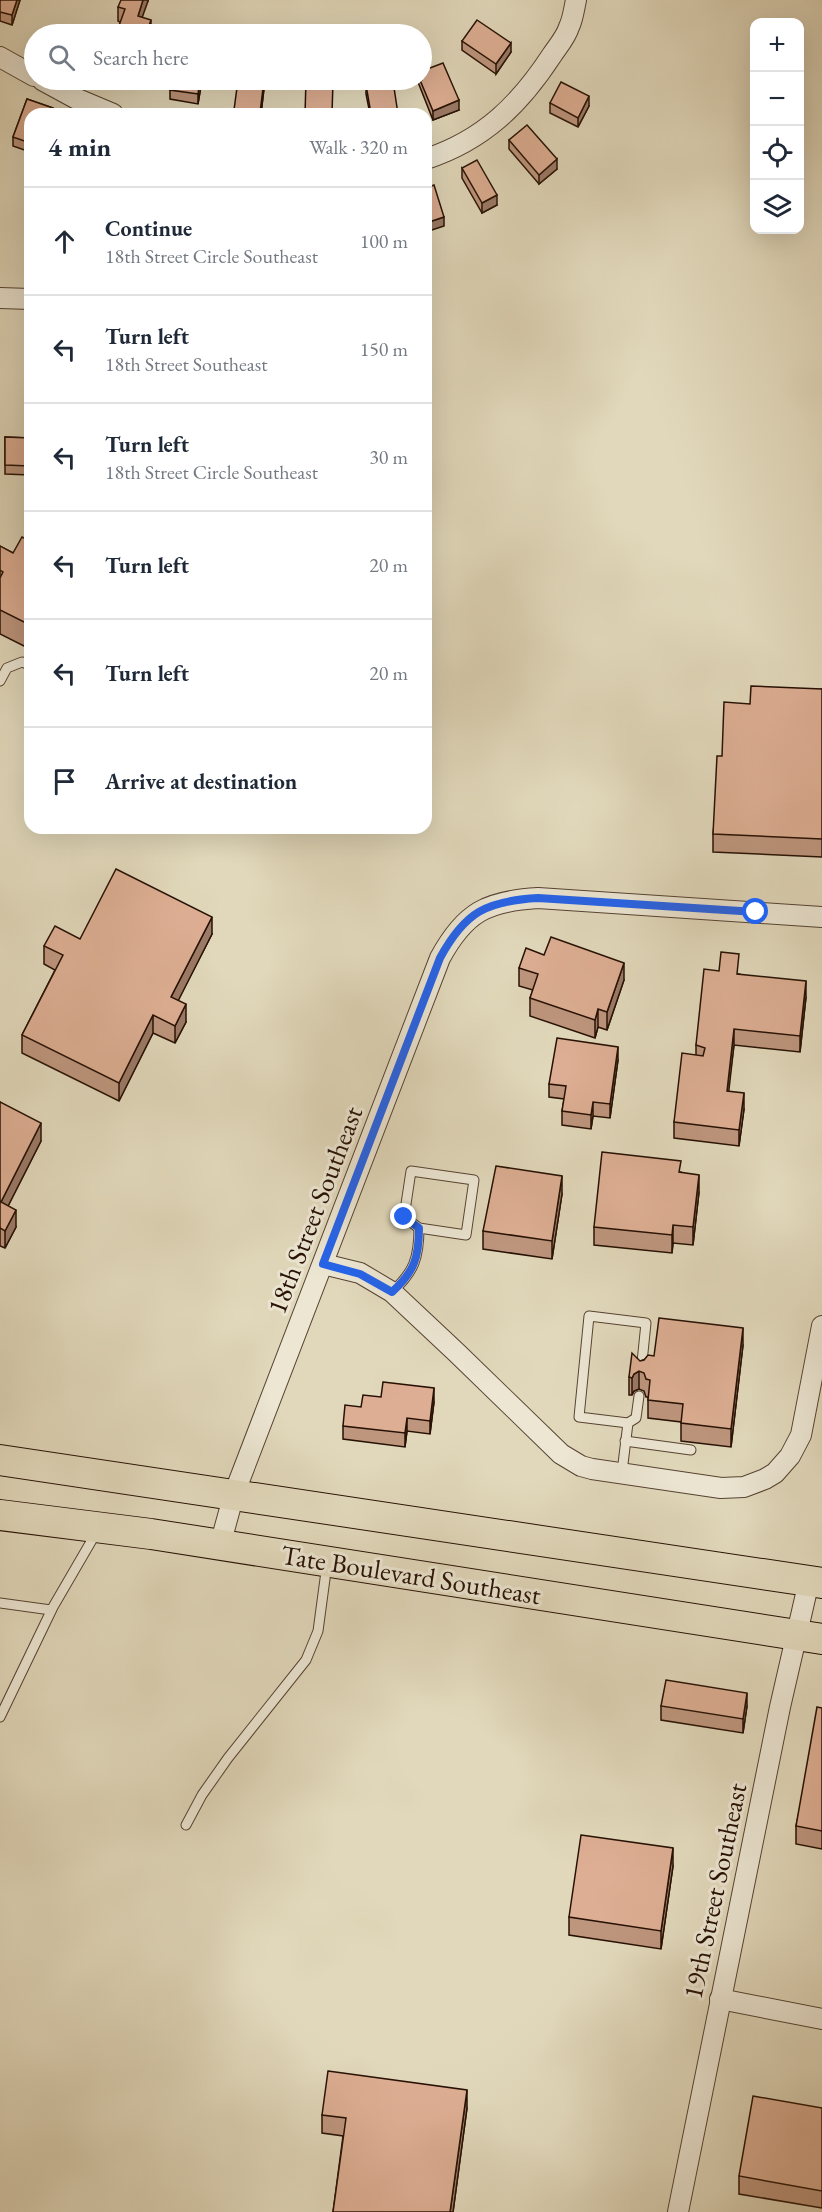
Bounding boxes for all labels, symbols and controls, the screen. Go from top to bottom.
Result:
map controls [750,18,804,234]
button: + [750,18,804,72]
search box [24,24,432,90]
icon: search [45,41,78,74]
text: Search here [93,43,188,72]
button: − [750,72,804,126]
button: locate [750,126,804,180]
text: 4 min [48,130,111,164]
text: Walk · 320 m [309,134,408,160]
button: layers [750,180,804,234]
text: Continue [105,214,192,243]
icon: ahead [48,225,81,258]
text: 100 m [360,228,408,254]
text: 18th Street Circle Southeast [105,243,318,269]
text: Turn left [105,322,189,351]
icon: left [48,333,81,366]
text: 150 m [360,336,408,362]
text: 18th Street Southeast [105,351,268,377]
text: Turn left [105,430,189,459]
icon: left [48,441,81,474]
text: 30 m [369,444,408,470]
text: 18th Street Circle Southeast [105,459,318,485]
icon: left [48,549,81,582]
text: Turn left [105,551,189,580]
text: 20 m [369,552,408,578]
icon: left [48,657,81,690]
text: Turn left [105,659,189,688]
text: 20 m [369,660,408,686]
icon: arrive [48,765,81,798]
text: Arrive at destination [105,767,297,796]
route start [742,898,768,924]
street label: 18th Street Southeast [259,1101,370,1319]
route end [390,1203,416,1229]
street label: Tate Boulevard Southeast [279,1537,544,1612]
street label: 19th Street Southeast [675,1779,755,2002]

